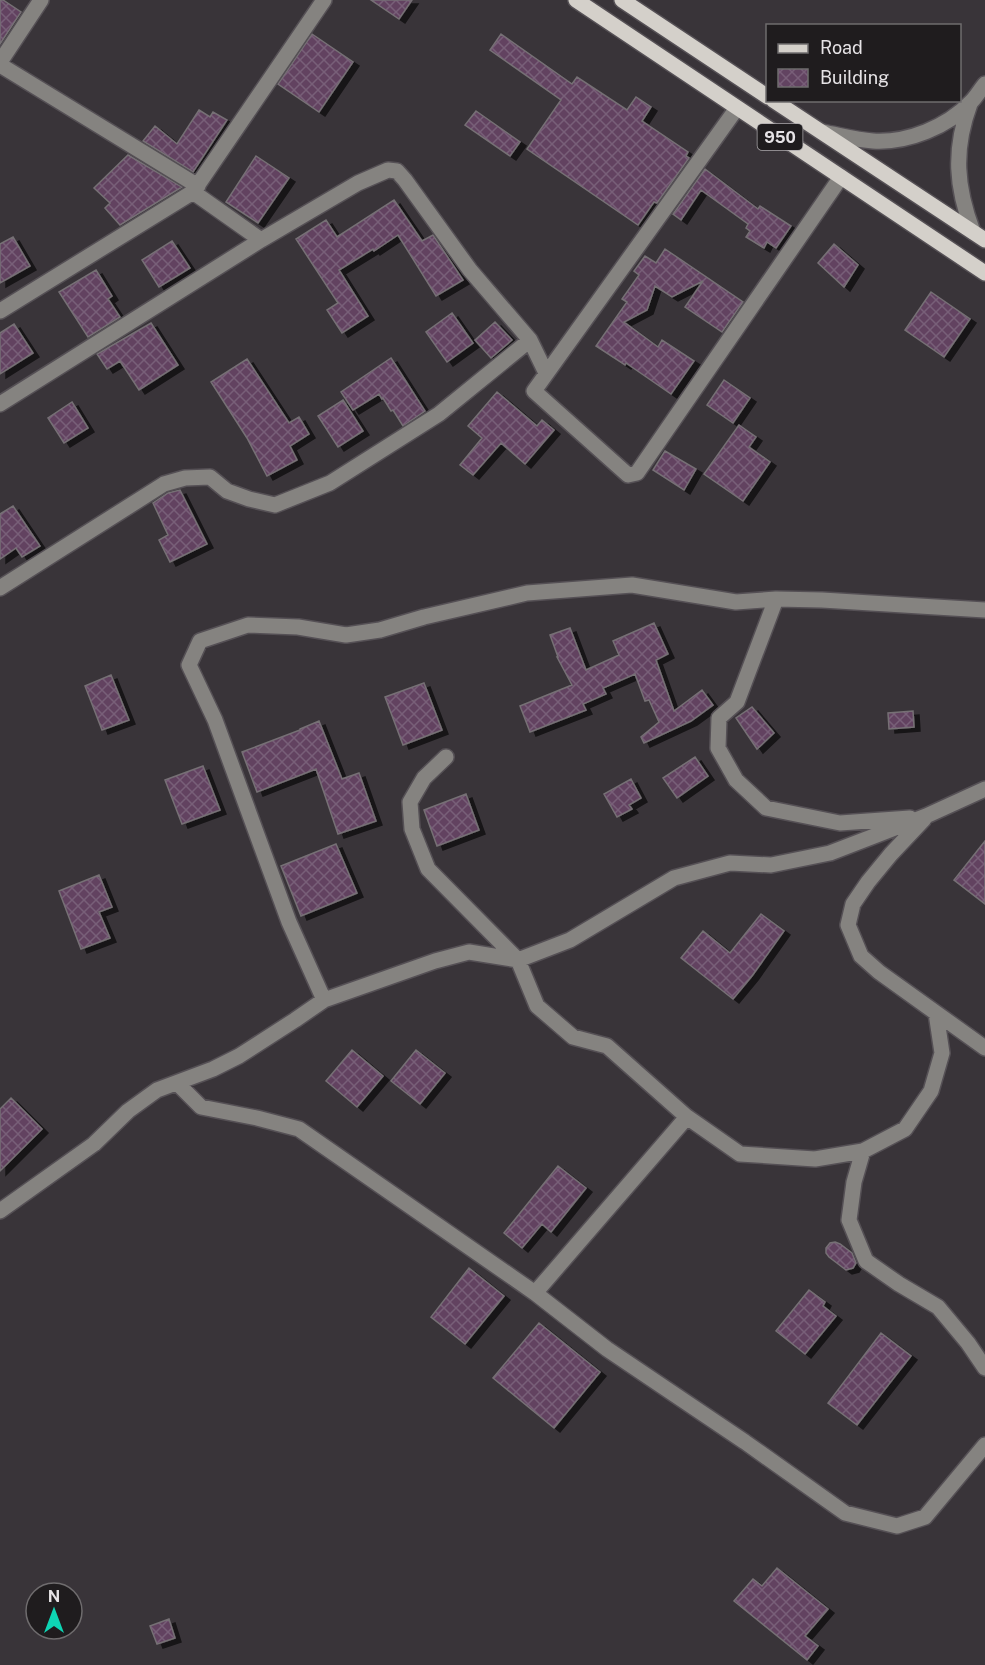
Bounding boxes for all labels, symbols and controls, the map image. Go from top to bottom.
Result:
legend [766,24,961,102]
text: Road [820,37,863,58]
text: Building [820,67,889,88]
road number: 950 [758,124,802,150]
north arrow [24,1581,84,1641]
text: N [48,1587,60,1606]

